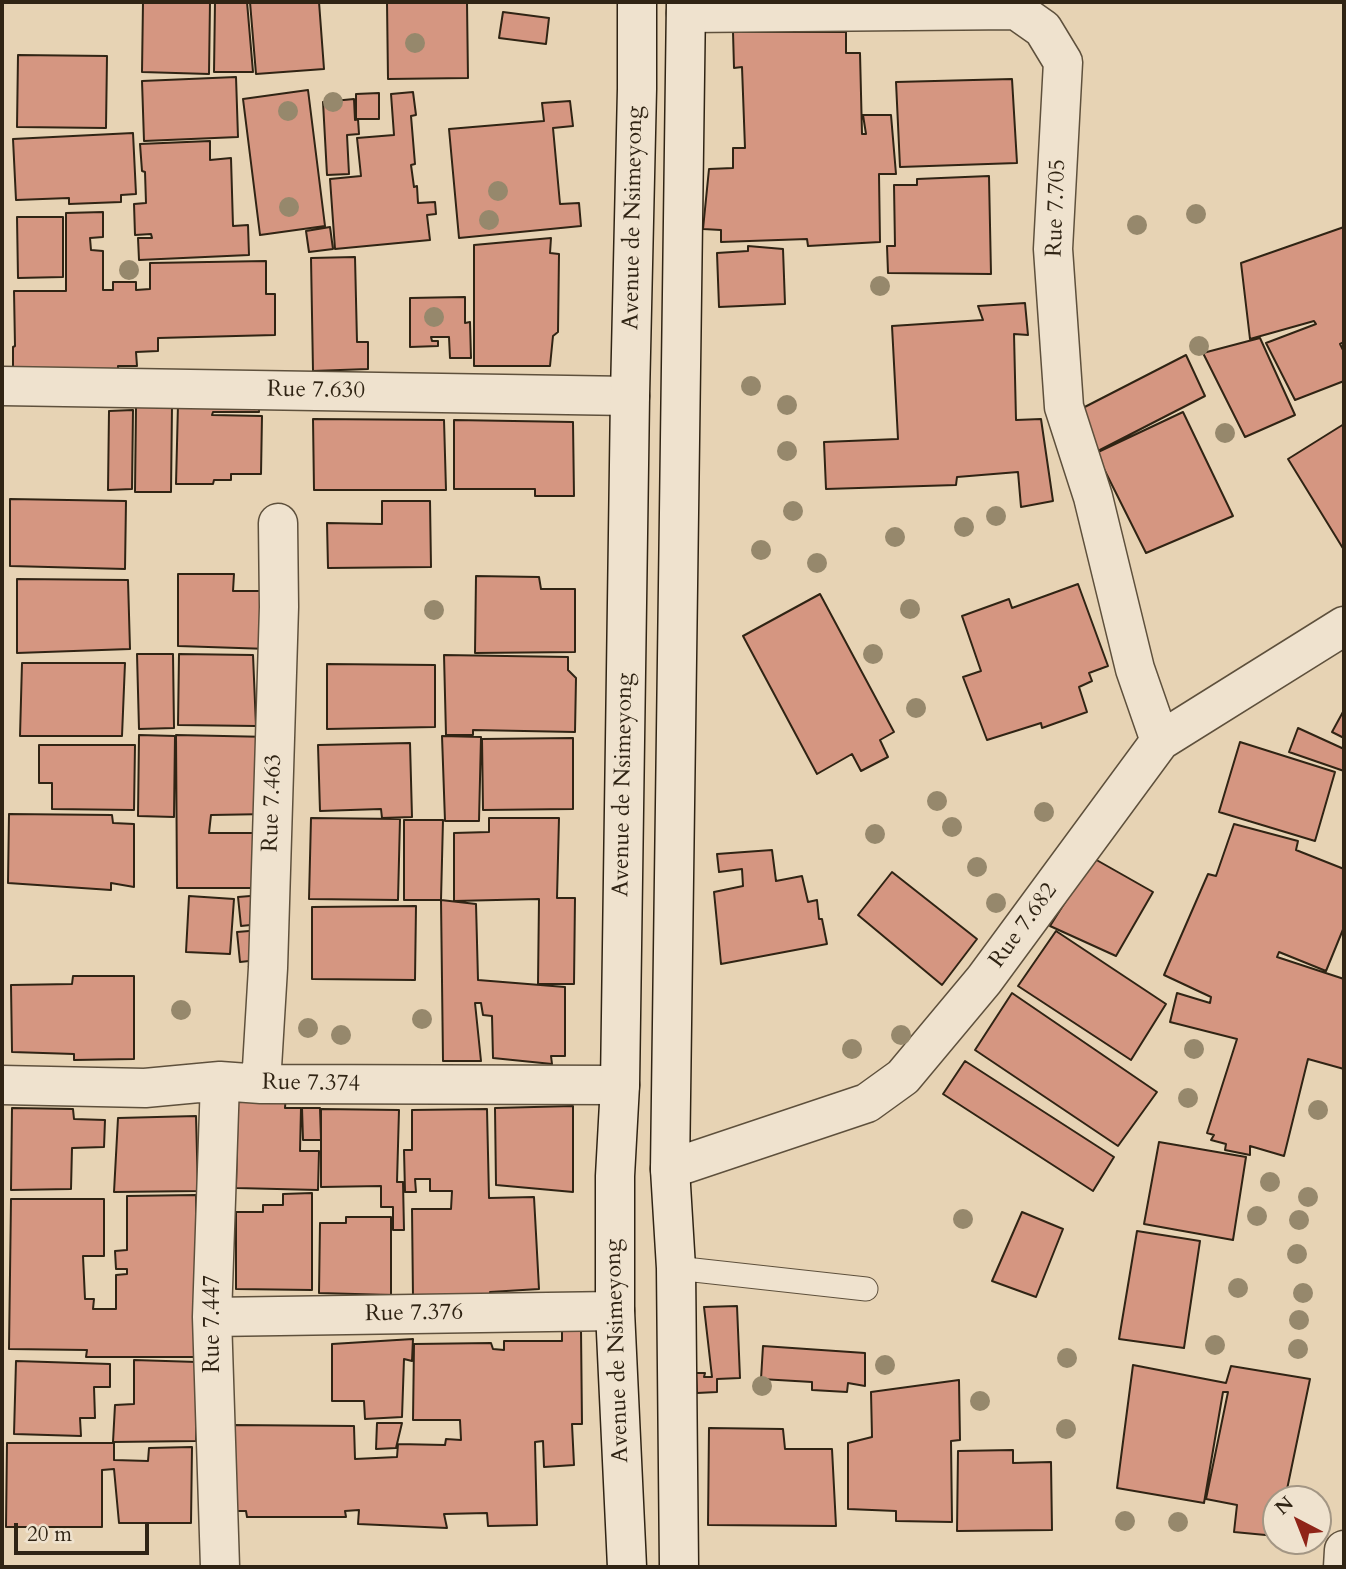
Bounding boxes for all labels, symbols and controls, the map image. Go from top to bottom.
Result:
street label: Avenue de Nsimeyong [618,106,650,330]
street label: Rue 7.705 [1041,158,1073,258]
street label: Rue 7.630 [267,376,365,406]
street label: Avenue de Nsimeyong [608,673,640,897]
street label: Rue 7.463 [257,753,289,853]
street label: Rue 7.682 [984,878,1064,974]
street label: Rue 7.374 [262,1069,360,1099]
street label: Avenue de Nsimeyong [600,1239,636,1463]
street label: Rue 7.447 [200,1275,228,1373]
street label: Rue 7.376 [365,1299,463,1329]
north arrow [1262,1485,1332,1555]
text: N [1269,1491,1299,1521]
scale bar [18,1510,152,1554]
text: 20 m [27,1520,72,1549]

